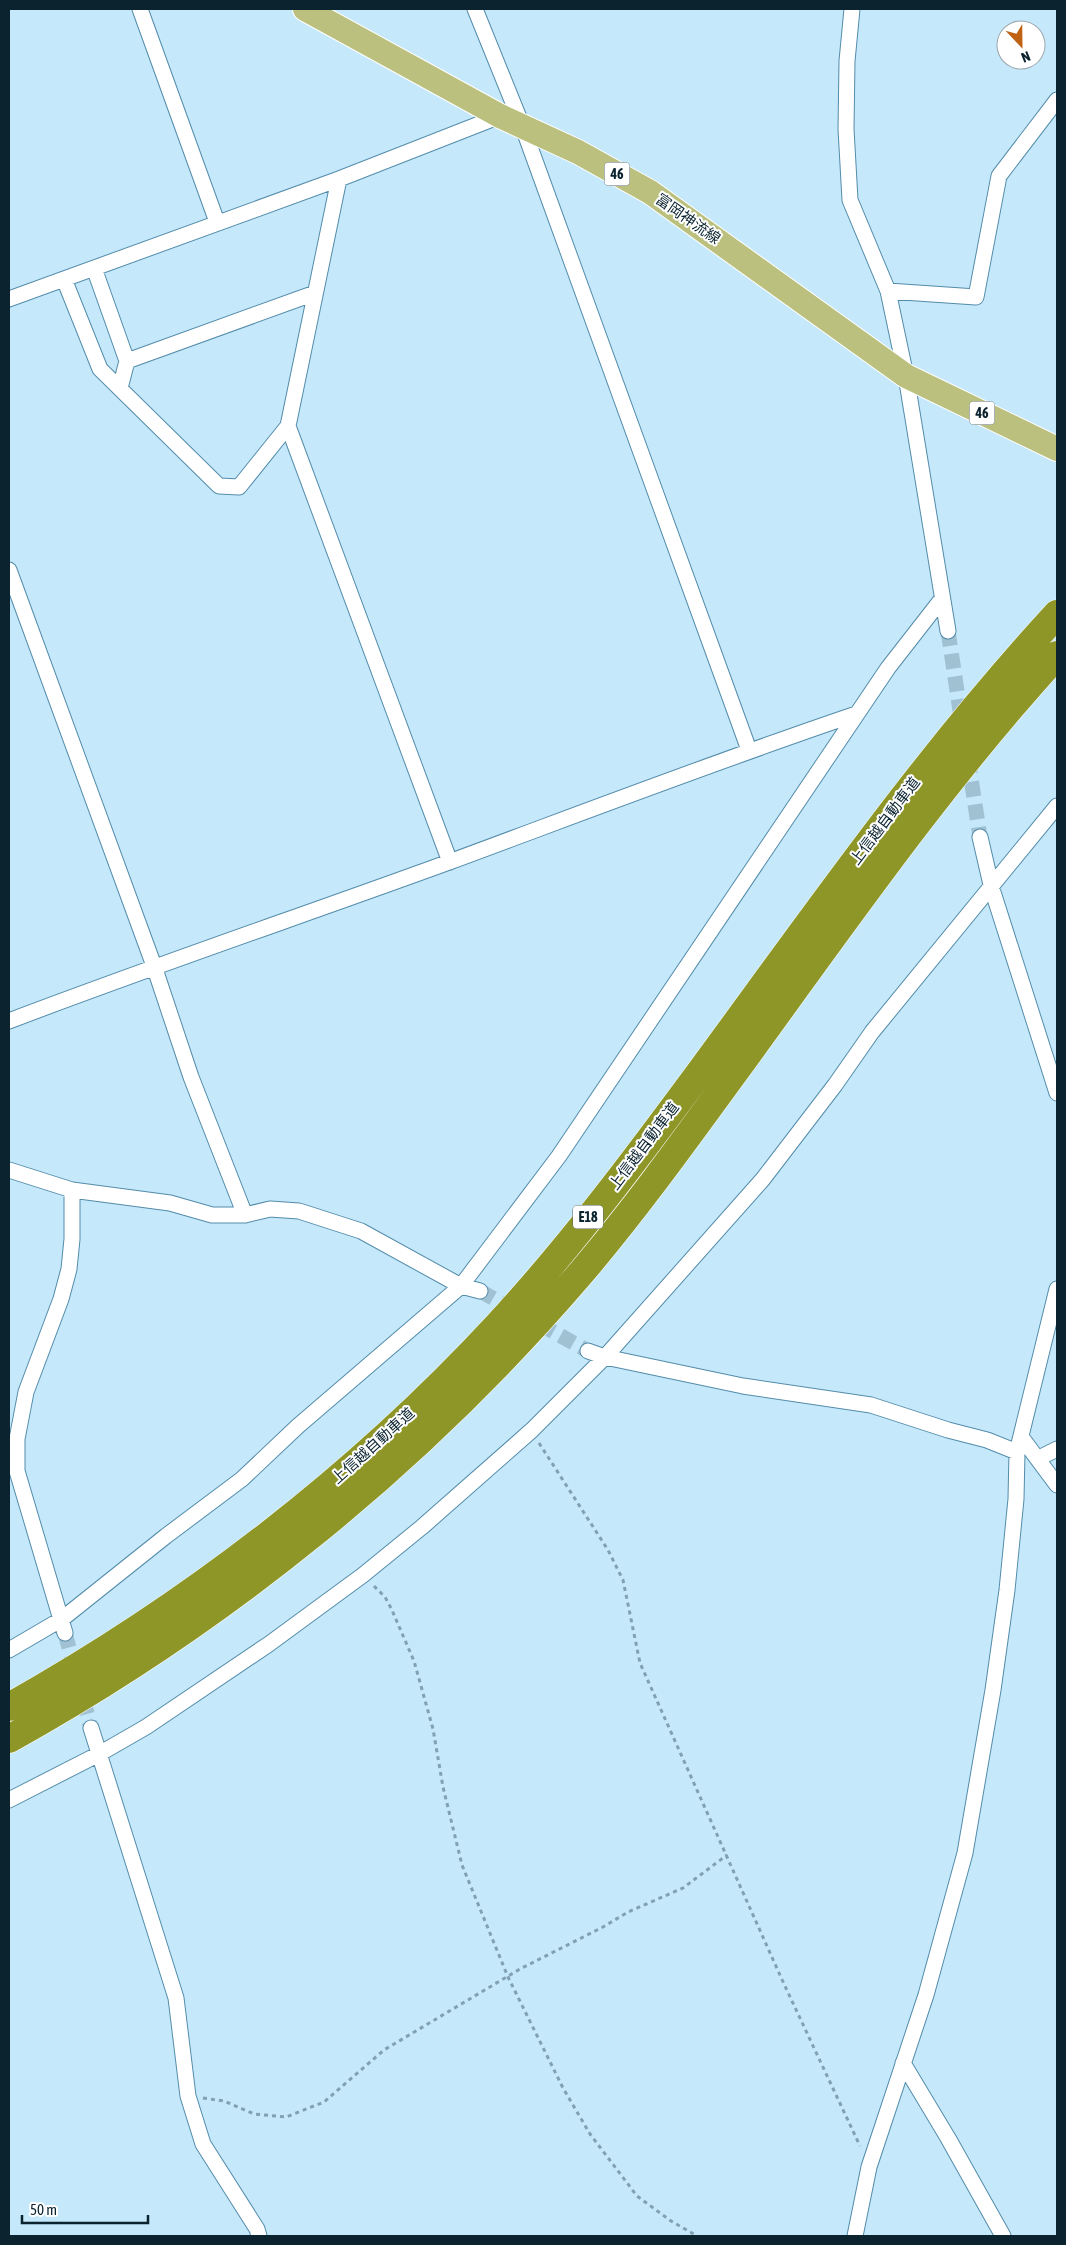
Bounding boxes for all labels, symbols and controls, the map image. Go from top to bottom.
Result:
north arrow [996,20,1046,70]
text: N [1019,48,1033,66]
road number: 46 [604,162,630,185]
street label: 富岡神流線 [653,190,724,247]
road number: 46 [970,402,994,424]
street label: 上信越自動車道 [846,774,923,868]
street label: 上信越自動車道 [605,1099,682,1193]
road number: E18 [573,1206,603,1228]
street label: 上信越自動車道 [328,1404,417,1487]
scale bar [22,2192,149,2224]
text: 50 m [30,2201,57,2218]

